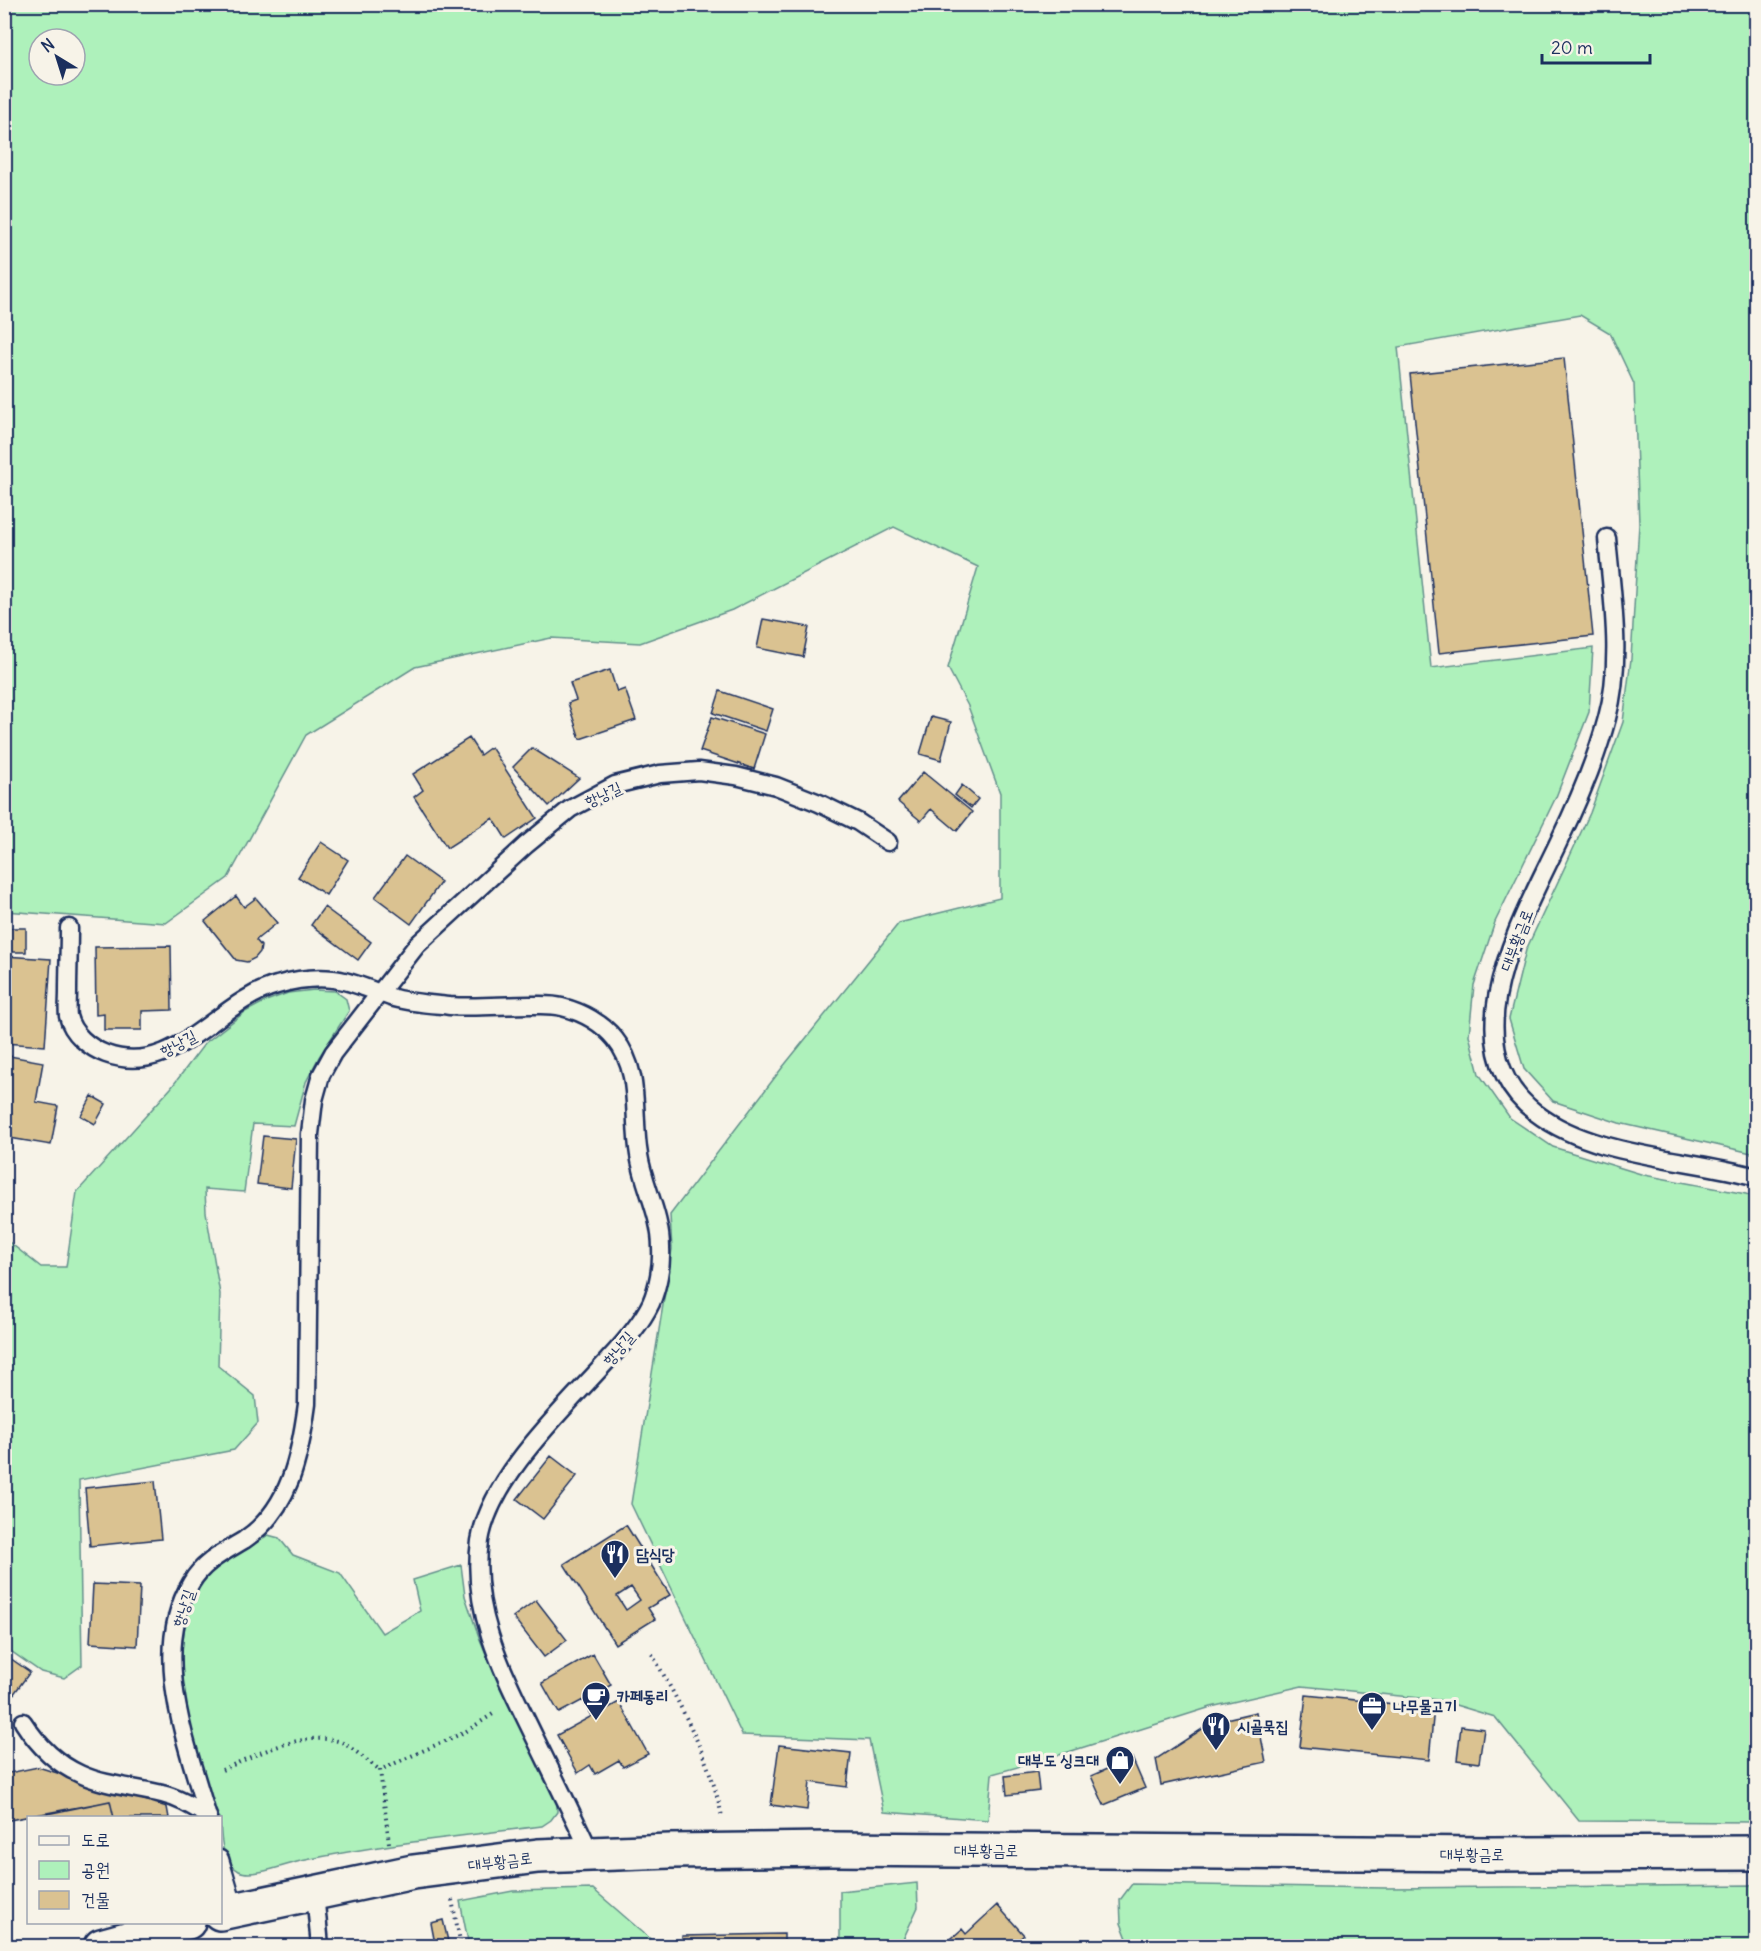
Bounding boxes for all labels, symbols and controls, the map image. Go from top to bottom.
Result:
north arrow [27,27,87,87]
scale bar [1542,27,1650,65]
text: N [37,34,58,56]
text: 20 m [1551,36,1593,59]
street label: 항낭길 [581,777,625,811]
street label: 대부황금로 [1495,906,1537,974]
street label: 항낭길 [156,1025,200,1061]
street label: 항낭길 [598,1327,638,1369]
restaurant icon: 담식당 [599,1538,631,1580]
place label: 담식당 [636,1544,675,1564]
street label: 항낭길 [168,1586,199,1629]
cafe icon: 카페동리 [580,1680,612,1722]
place label: 카페동리 [617,1686,669,1706]
office icon: 나무물고기 [1356,1690,1388,1732]
place label: 나무물고기 [1393,1696,1457,1716]
restaurant icon: 시골묵집 [1200,1710,1232,1752]
place label: 시골묵집 [1237,1716,1289,1736]
shop icon: 대부도 싱크대 [1104,1744,1136,1786]
place label: 대부도 싱크대 [1018,1750,1099,1770]
legend [27,1816,222,1924]
text: 도로 [81,1828,110,1851]
street label: 대부황금로 [954,1840,1018,1860]
street label: 대부황금로 [1440,1844,1504,1864]
street label: 대부황금로 [467,1847,533,1875]
text: 공원 [81,1858,110,1881]
text: 건물 [81,1888,110,1911]

